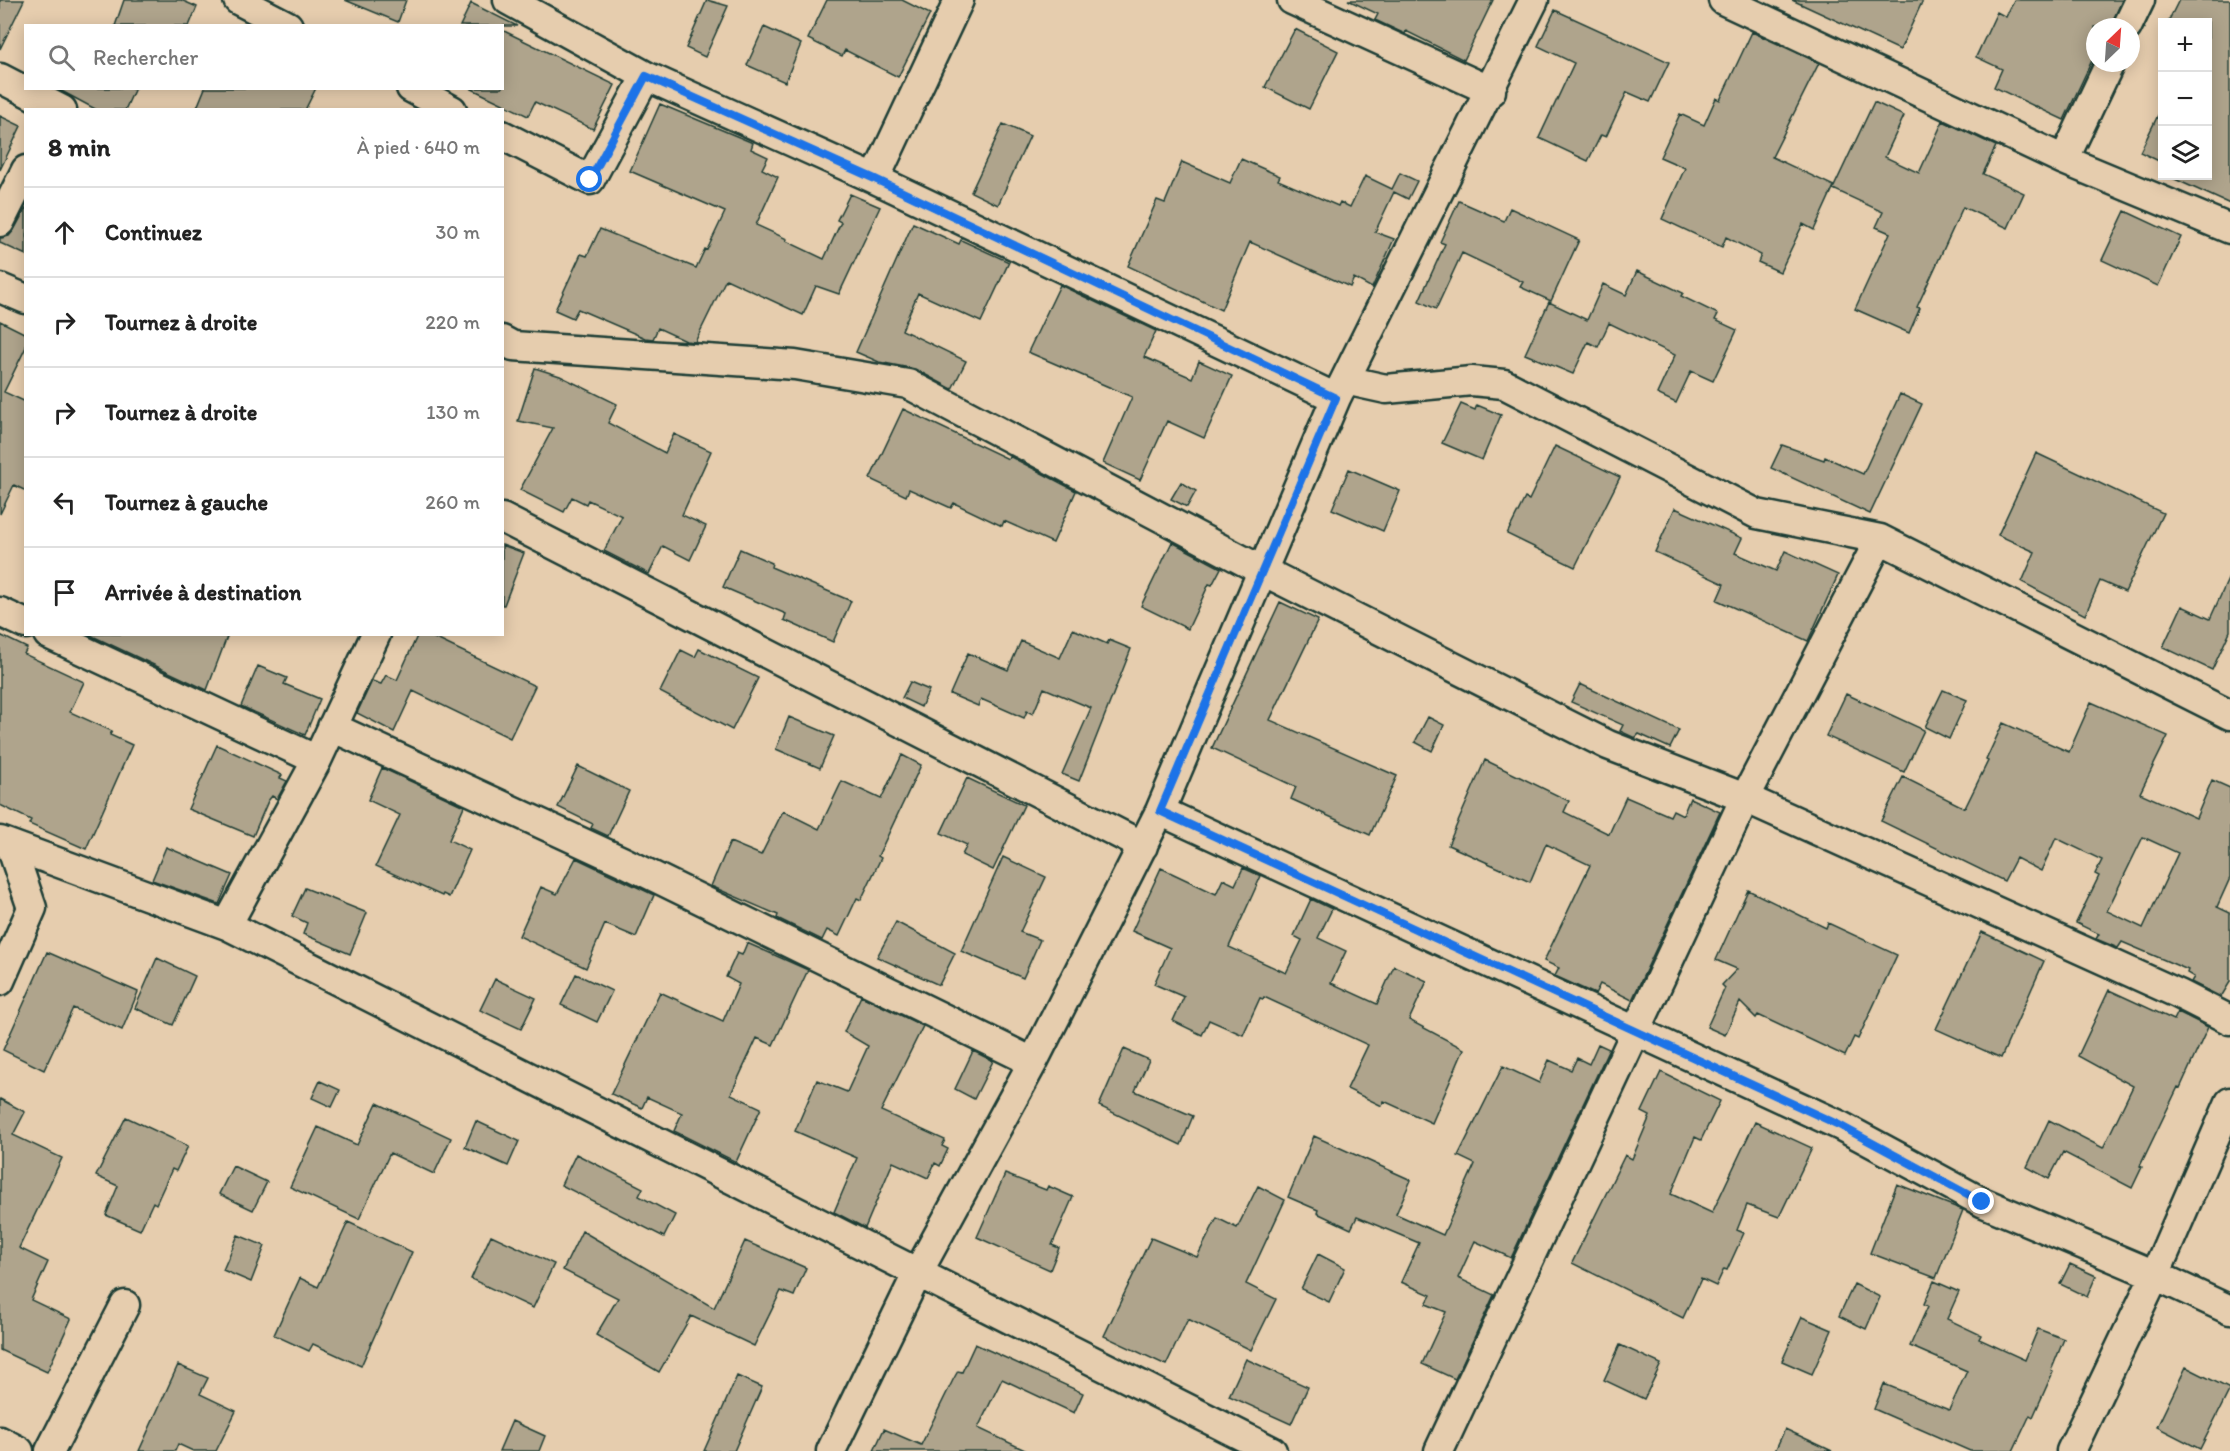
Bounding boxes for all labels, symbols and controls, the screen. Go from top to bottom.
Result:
north arrow [2086,18,2140,72]
map controls [2158,18,2212,180]
button: + [2158,18,2212,72]
search box [24,24,504,90]
icon: search [45,41,78,74]
text: Rechercher [93,44,198,71]
button: − [2158,72,2212,126]
button: layers [2158,126,2212,180]
text: 8 min [48,131,110,163]
text: À pied · 640 m [357,135,480,159]
route start [576,166,602,192]
icon: ahead [48,216,81,249]
text: Continuez [105,219,202,246]
text: 30 m [435,220,480,244]
icon: right [48,306,81,339]
text: Tournez à droite [105,309,257,336]
text: 220 m [425,310,480,334]
icon: right [48,396,81,429]
text: Tournez à droite [105,399,257,426]
text: 130 m [426,400,480,424]
icon: left [48,486,81,519]
text: Tournez à gauche [105,489,268,516]
text: 260 m [425,490,480,514]
icon: arrive [48,576,81,609]
text: Arrivée à destination [105,579,301,606]
route end [1968,1188,1994,1214]

